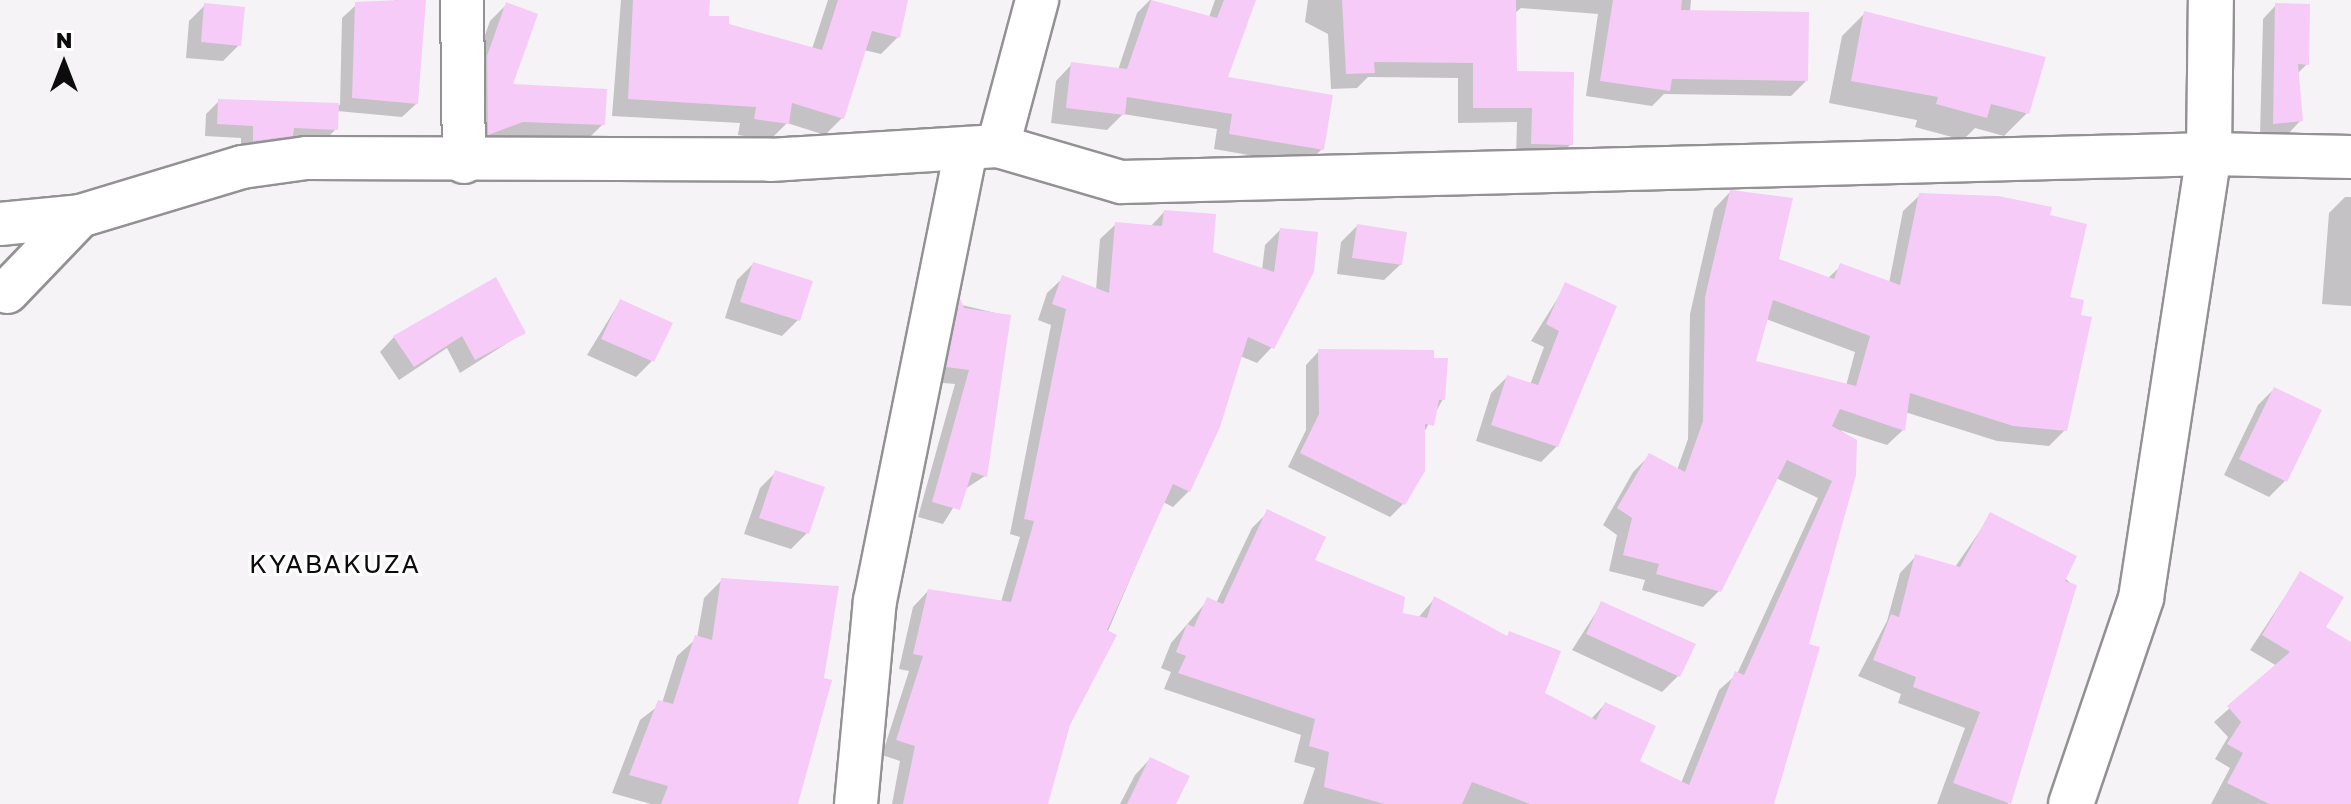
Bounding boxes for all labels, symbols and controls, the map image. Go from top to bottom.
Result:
north arrow [24,24,104,104]
text: N [56,26,72,53]
district label: KYABAKUZA [249,548,421,580]

